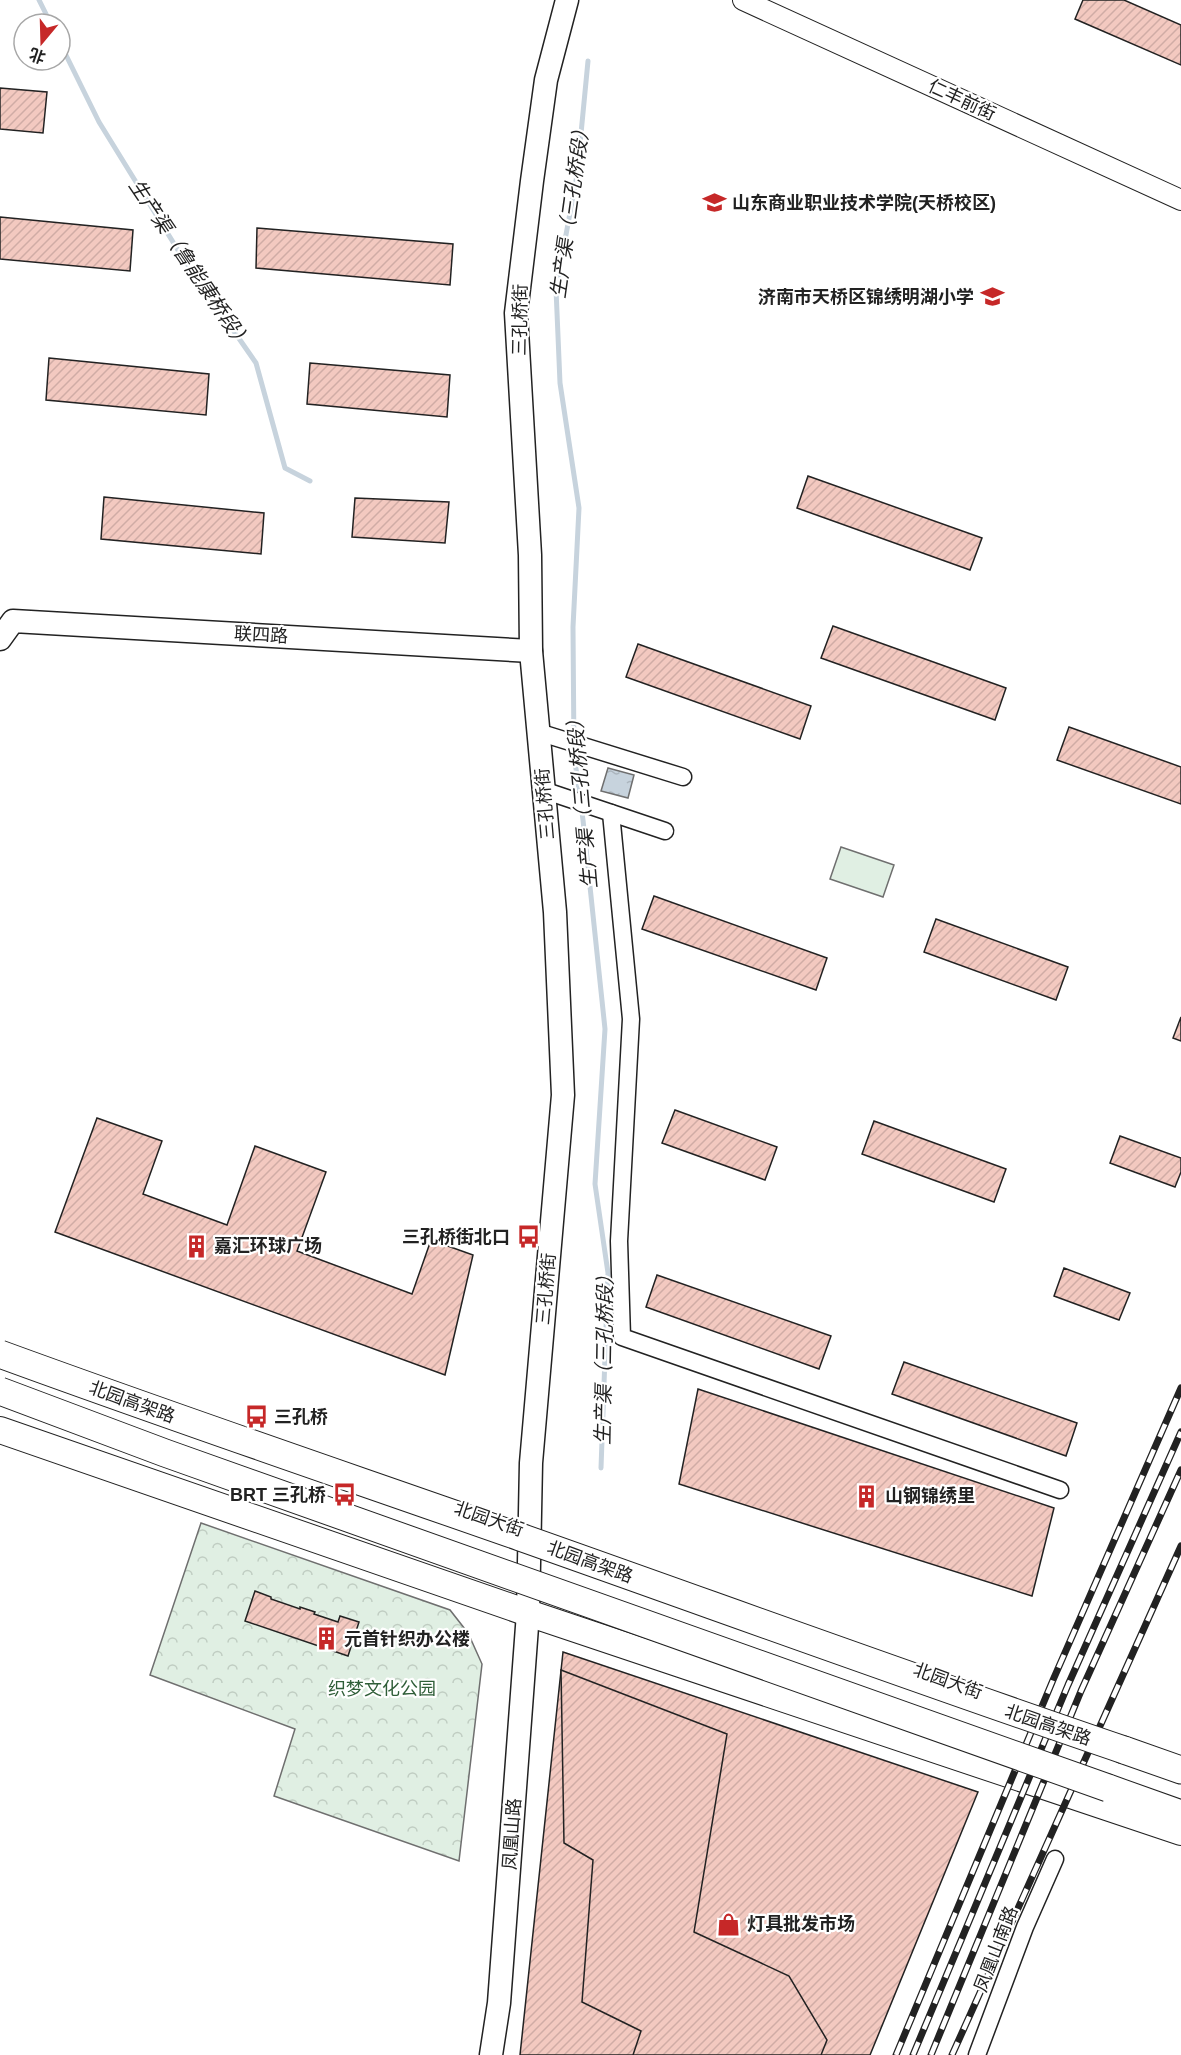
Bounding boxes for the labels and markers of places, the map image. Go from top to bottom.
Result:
school or university icon: 山东商业职业技术学院(天桥校区) [701,190,727,216]
place label: 山东商业职业技术学院(天桥校区) [732,193,996,213]
school or university icon: 济南市天桥区锦绣明湖小学 [979,284,1005,310]
place label: 济南市天桥区锦绣明湖小学 [758,287,974,307]
bus stop icon: 三孔桥街北口 [515,1224,541,1250]
place label: 三孔桥街北口 [402,1227,510,1247]
building icon: 嘉汇环球广场 [183,1233,209,1259]
place label: 嘉汇环球广场 [214,1236,322,1256]
bus stop icon: 三孔桥 [243,1404,269,1430]
place label: 三孔桥 [274,1407,328,1427]
bus stop icon: BRT 三孔桥 [331,1482,357,1508]
building icon: 山钢锦绣里 [854,1483,880,1509]
place label: BRT 三孔桥 [230,1485,326,1505]
place label: 山钢锦绣里 [885,1486,975,1506]
building icon: 元首针织办公楼 [313,1626,339,1652]
place label: 元首针织办公楼 [344,1629,470,1649]
shop icon: 灯具批发市场 [716,1911,742,1937]
place label: 灯具批发市场 [747,1914,855,1934]

